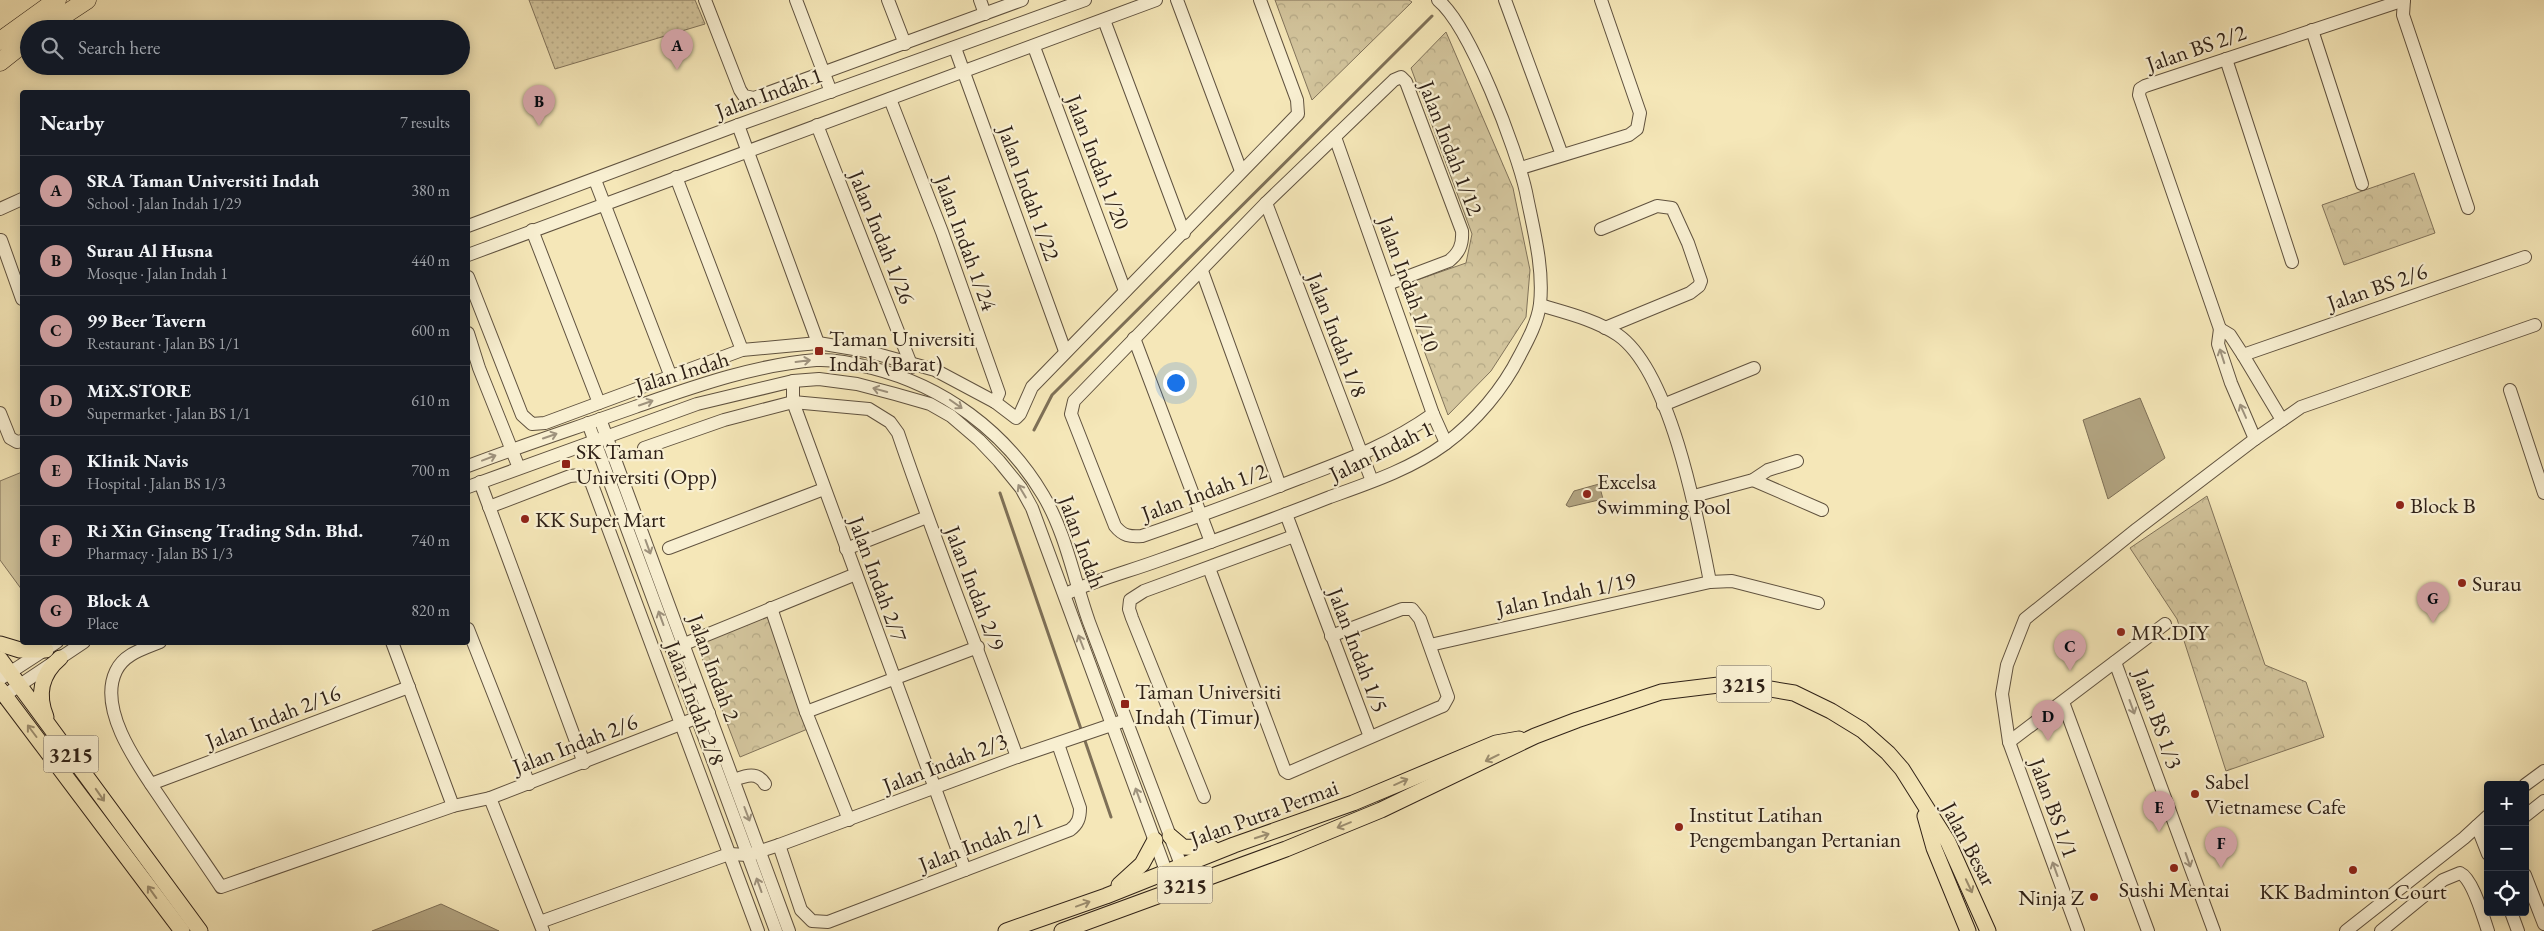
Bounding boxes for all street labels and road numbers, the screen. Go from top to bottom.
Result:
street label: Jalan BS 2/2 [2140,17,2250,79]
street label: Jalan Indah 1 [710,60,826,126]
street label: Jalan Indah 1/12 [1411,75,1490,220]
street label: Jalan Indah 1/20 [1058,89,1137,234]
street label: Jalan Indah 1/22 [990,120,1067,265]
street label: Jalan Indah 1/26 [841,164,922,308]
street label: Jalan Indah 1/24 [927,170,1004,315]
street label: Jalan Indah 1/10 [1370,211,1447,356]
street label: Jalan BS 2/6 [2321,256,2431,318]
street label: Jalan Indah 1/8 [1299,267,1374,401]
street label: Jalan Indah [630,344,732,401]
street label: Jalan Indah 1 [1323,413,1438,489]
street label: Jalan Indah 1/2 [1136,456,1271,529]
street label: Jalan Indah [1051,490,1112,592]
street label: Jalan Indah 2/7 [841,511,914,646]
street label: Jalan Indah 2/9 [937,520,1012,655]
street label: Jalan Indah 1/19 [1492,565,1639,623]
street label: Jalan Indah 1/5 [1320,582,1395,716]
street label: Jalan Indah 2 [681,609,747,726]
street label: Jalan Indah 2/8 [657,635,732,769]
street label: Jalan BS 1/3 [2126,663,2189,773]
road number: 3215 [1716,666,1772,702]
street label: Jalan Indah 2/16 [200,678,345,757]
street label: Jalan Indah 2/6 [507,707,642,782]
street label: Jalan Indah 2/3 [877,726,1011,801]
road number: 3215 [44,736,98,772]
street label: Jalan BS 1/1 [2022,752,2085,862]
street label: Jalan Putra Permai [1184,773,1342,854]
street label: Jalan Besar [1934,795,2003,892]
street label: Jalan Indah 2/1 [913,805,1047,880]
road number: 3215 [1158,866,1212,904]

